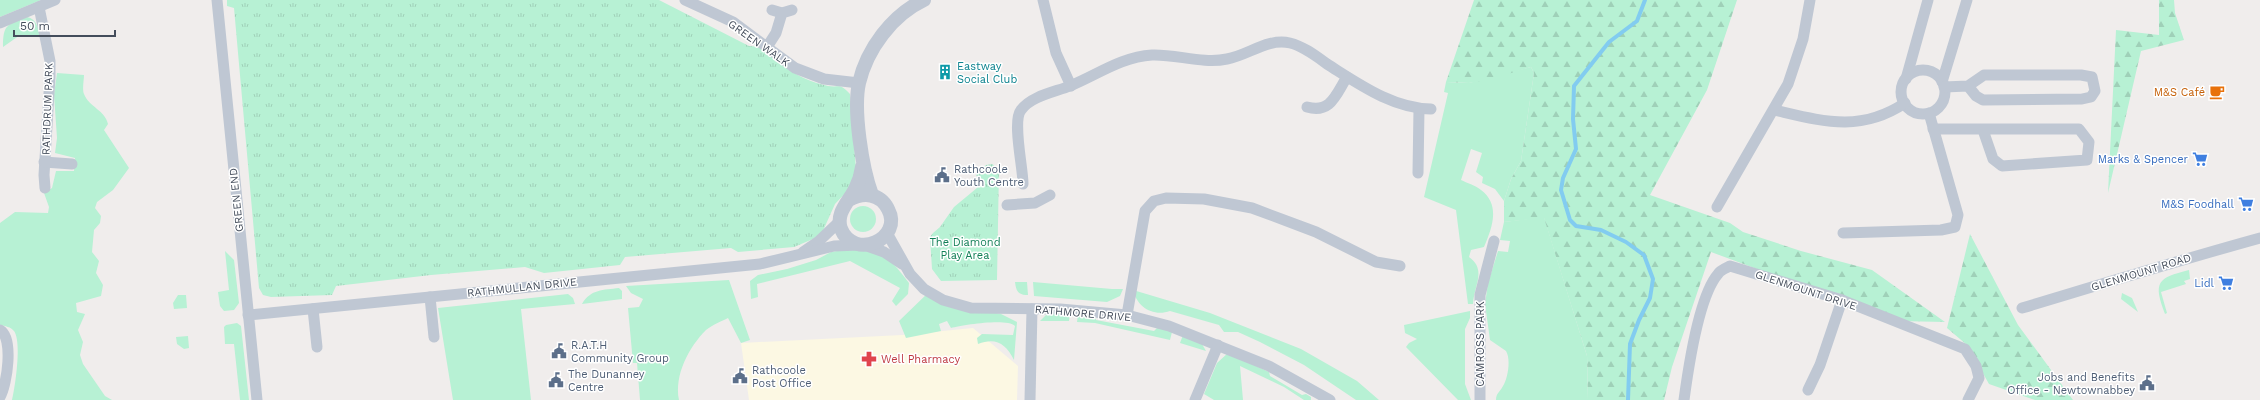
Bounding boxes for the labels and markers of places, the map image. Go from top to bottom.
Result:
place label: Eastway Social Club [957,60,1017,86]
building icon: Eastway Social Club [936,63,954,81]
cafe icon: M&S Café [2208,83,2226,101]
place label: M&S Café [2154,86,2205,99]
supermarket icon: Marks & Spencer [2191,150,2209,168]
place label: Marks & Spencer [2098,153,2189,166]
place label: Rathcoole Youth Centre [954,163,1024,189]
public building icon: Rathcoole Youth Centre [933,166,951,184]
supermarket icon: M&S Foodhall [2237,195,2255,213]
place label: M&S Foodhall [2161,198,2235,211]
supermarket icon: Lidl [2217,274,2235,292]
place label: Lidl [2194,277,2215,290]
place label: R.A.T.H Community Group [571,339,669,365]
public building icon: R.A.T.H Community Group [550,342,568,360]
pharmacy icon: Well Pharmacy [860,350,878,368]
place label: Well Pharmacy [881,353,961,366]
place label: Rathcoole Post Office [752,364,812,390]
public building icon: Rathcoole Post Office [731,367,749,385]
place label: The Dunanney Centre [568,368,645,394]
public building icon: The Dunanney Centre [547,371,565,389]
place label: Jobs and Benefits Office - Newtownabbey [2007,371,2135,397]
public building icon: Jobs and Benefits Office - Newtownabbey [2138,374,2156,392]

